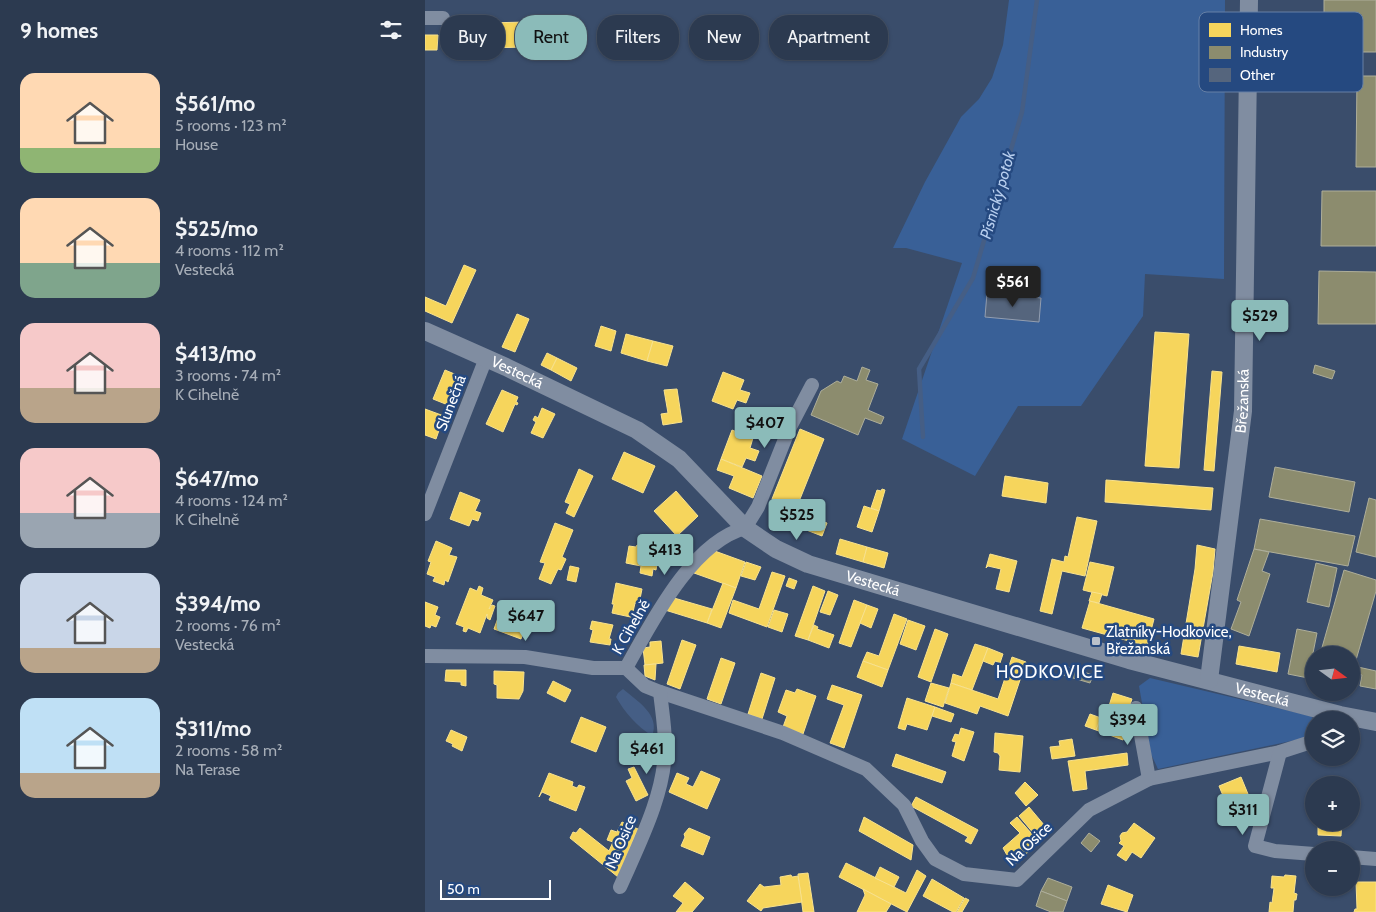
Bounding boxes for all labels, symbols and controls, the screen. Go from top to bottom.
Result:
legend [1199,12,1363,92]
chip: Buy [440,15,505,60]
chip: Rent [515,15,587,60]
chip: Filters [597,15,679,60]
chip: New [689,15,759,60]
chip: Apartment [769,15,888,60]
icon: filters [377,16,405,44]
text: 9 homes [20,18,98,43]
text: Homes [1240,21,1283,39]
text: Industry [1240,43,1288,61]
text: Other [1240,66,1275,84]
text: $561/mo [175,91,255,116]
icon: home [60,93,120,153]
text: 5 rooms · 123 m² [175,116,287,135]
text: House [175,135,218,154]
water label: Písnický potok [976,148,1019,241]
text: $525/mo [175,216,258,241]
icon: home [60,218,120,278]
text: 4 rooms · 112 m² [175,241,284,260]
text: Vestecká [175,260,234,279]
pin: $561 [983,266,1043,308]
text: $561 [997,272,1029,291]
pin: $529 [1230,300,1290,342]
text: $529 [1242,306,1278,325]
text: $413/mo [175,341,256,366]
icon: home [60,343,120,403]
street label: Vestecká [488,353,547,393]
text: 3 rooms · 74 m² [175,366,281,385]
street label: Břežanská [1231,368,1253,434]
street label: Slunečná [432,372,470,434]
text: K Cihelně [175,385,239,404]
pin: $407 [735,406,795,449]
text: $407 [746,413,784,432]
text: $647/mo [175,466,259,491]
icon: home [60,468,120,528]
text: 4 rooms · 124 m² [175,491,288,510]
pin: $525 [767,498,827,541]
text: $525 [780,505,814,524]
text: K Cihelně [175,510,239,529]
pin: $413 [635,534,695,576]
text: $413 [648,540,682,559]
street label: Vestecká [844,567,903,600]
text: $394/mo [175,591,261,616]
icon: home [60,593,120,653]
street label: K Cihelně [608,596,654,658]
pin: $647 [496,600,556,642]
text: $647 [508,606,544,625]
text: 2 rooms · 76 m² [175,616,281,635]
place label: Zlatníky-Hodkovice, Břežanská [1106,623,1232,658]
text: Vestecká [175,635,234,654]
marker: Zlatníky-Hodkovice, Břežanská [1090,635,1102,647]
north arrow [1305,646,1360,701]
map controls [1305,646,1360,896]
district label: HODKOVICE [996,661,1104,683]
street label: Vestecká [1233,679,1292,711]
pin: $394 [1098,704,1158,746]
text: $394 [1110,710,1146,729]
button: layers [1305,711,1360,766]
text: $311/mo [175,716,251,741]
icon: home [60,718,120,778]
pin: $461 [617,732,677,775]
text: $461 [630,739,664,758]
text: 2 rooms · 58 m² [175,741,282,760]
text: Na Terase [175,760,240,779]
button: + [1305,776,1360,831]
pin: $311 [1213,794,1273,836]
text: $311 [1228,800,1258,819]
street label: Na Osice [602,812,640,871]
street label: Na Osice [1002,818,1056,870]
button: − [1305,841,1360,896]
scale bar [440,877,551,900]
text: 50 m [447,880,480,898]

